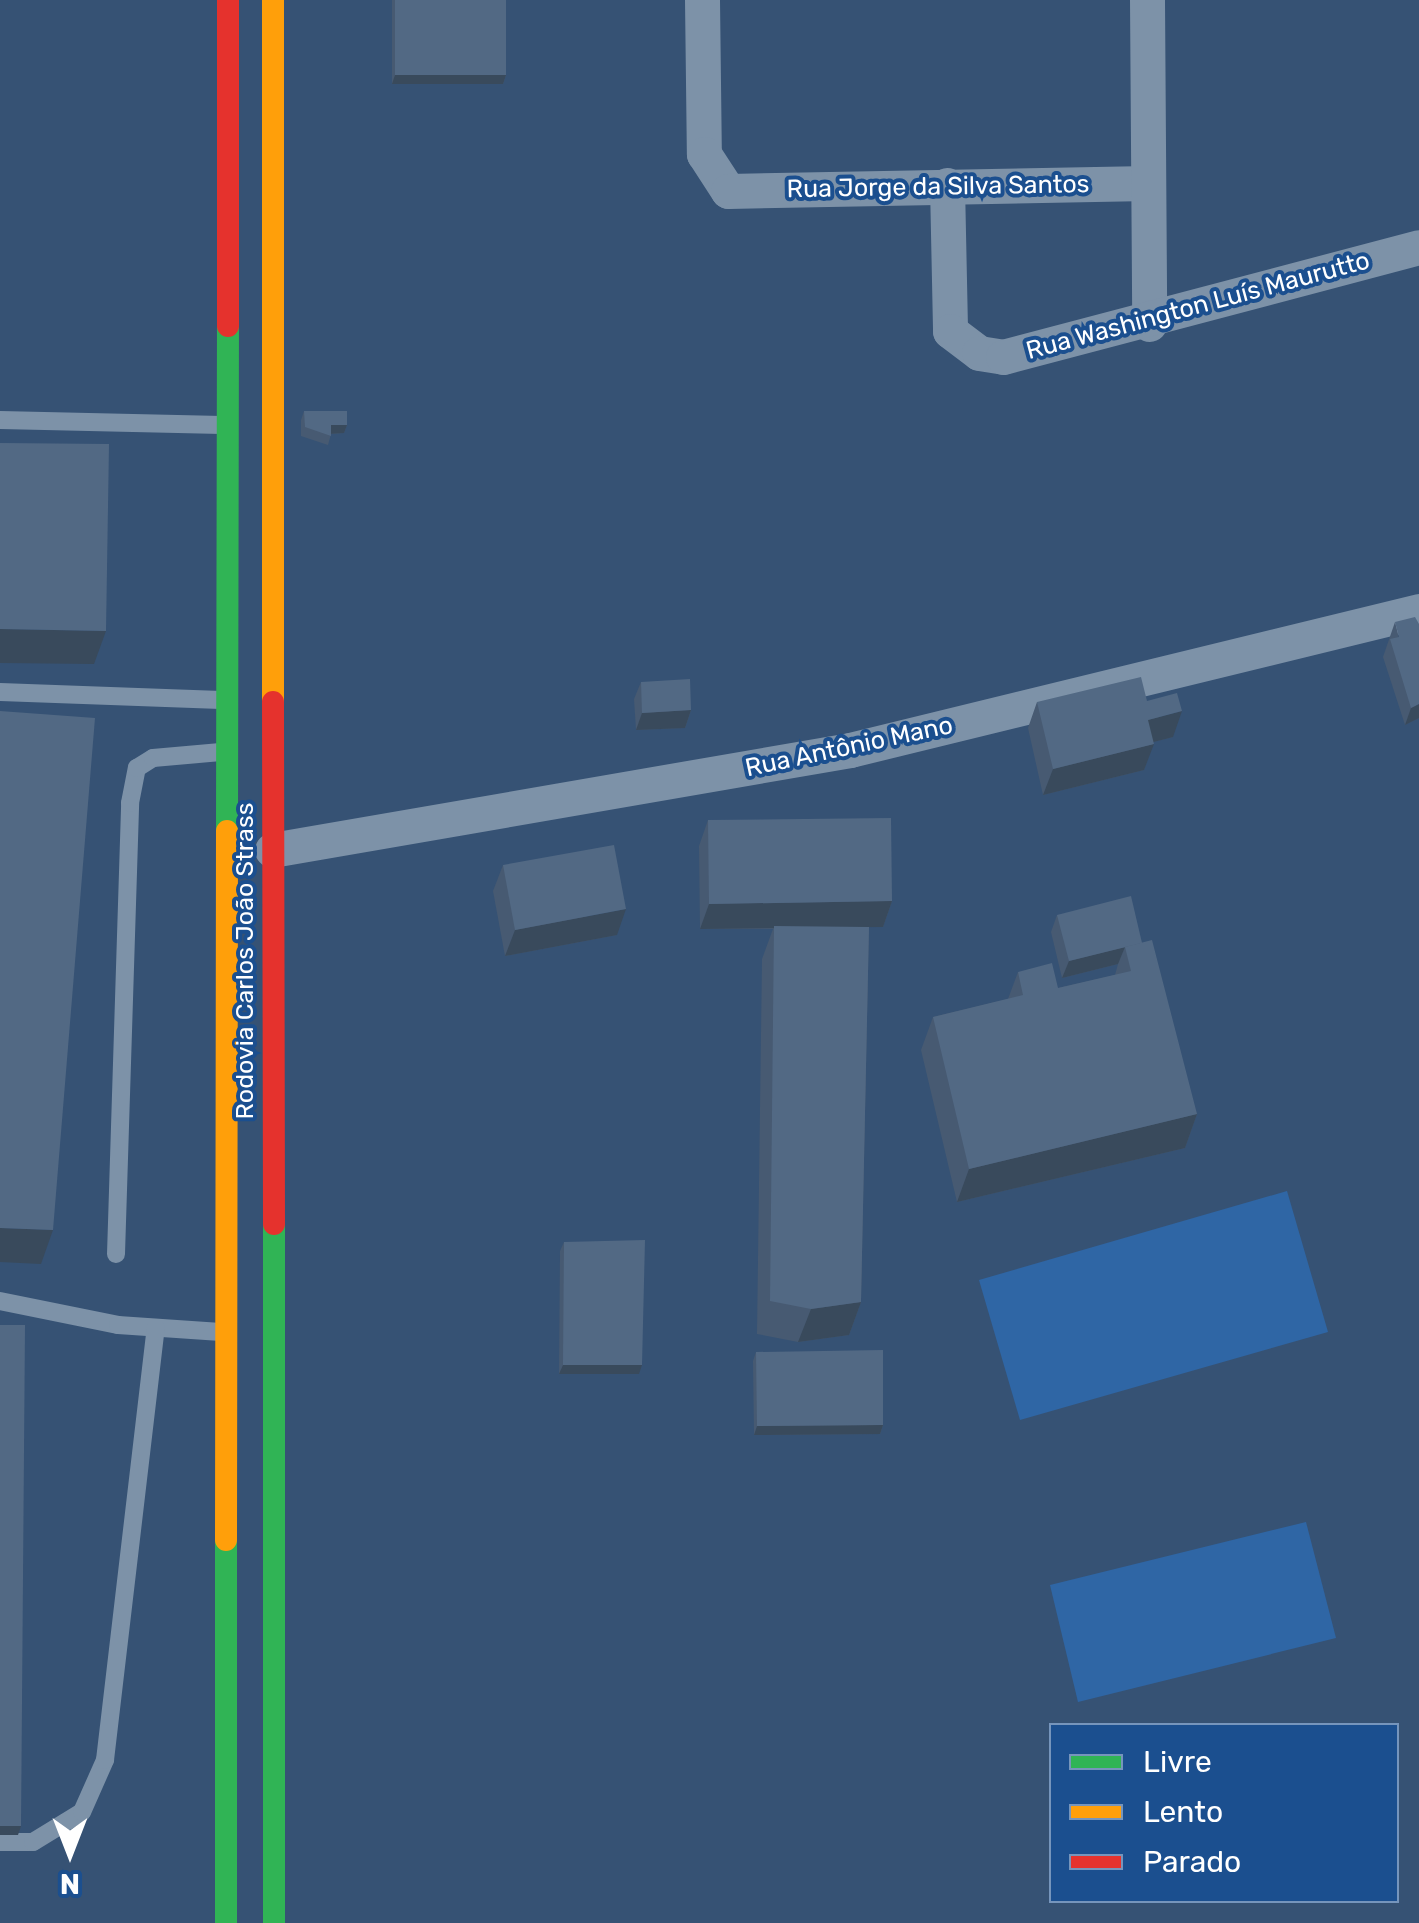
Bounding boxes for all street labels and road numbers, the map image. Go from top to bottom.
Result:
street label: Rua Jorge da Silva Santos [786,169,1090,205]
street label: Rua Washington Luís Maurutto [1023,246,1373,366]
street label: Rua Antônio Mano [742,710,956,784]
street label: Rodovia Carlos João Strass [230,803,260,1119]

